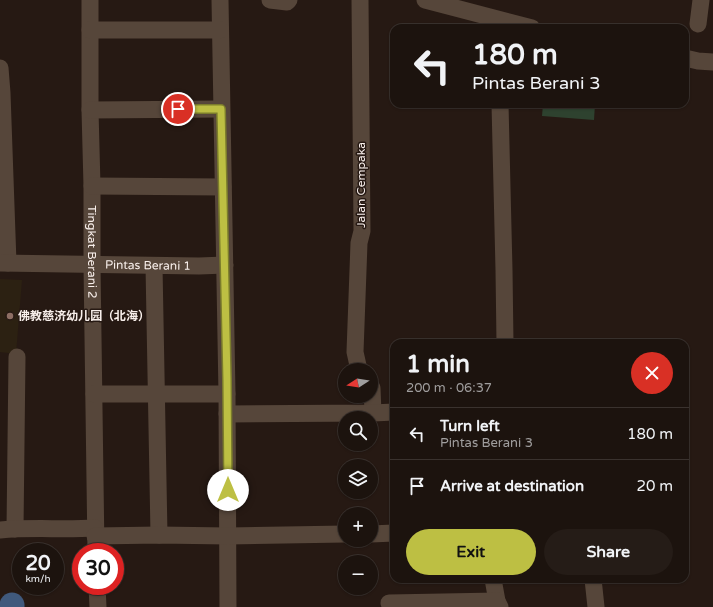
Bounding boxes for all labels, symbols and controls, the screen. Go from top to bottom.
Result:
text: 180 m [472,38,558,72]
icon: left [406,40,458,92]
text: Pintas Berani 3 [472,72,601,94]
pin [161,92,195,126]
icon: arrive [167,98,189,120]
street label: Jalan Cempaka [354,142,368,228]
street label: Tingkat Berani 2 [85,205,99,299]
street label: Pintas Berani 1 [105,258,191,273]
place label: 佛教慈济幼儿园（北海） [18,309,150,323]
marker: 佛教慈济幼儿园（北海） [5,311,15,321]
text: 1 min [406,350,470,379]
button: close [631,352,673,394]
north arrow [338,363,378,403]
map controls [338,363,378,595]
text: 200 m · 06:37 [406,380,492,396]
button: search [338,411,378,451]
text: Turn left [440,417,500,435]
icon: left [406,423,428,445]
text: 180 m [627,425,673,443]
text: Pintas Berani 3 [440,435,533,451]
button: layers [338,459,378,499]
position arrow [207,469,249,511]
icon: arrive [406,475,428,497]
text: Arrive at destination [440,477,584,495]
text: 20 m [636,477,673,495]
button: + [338,507,378,547]
button: Exit [406,529,536,575]
button: Share [544,529,673,575]
speed limit sign: 30 [72,543,124,595]
text: 20 [25,552,51,576]
button: − [338,555,378,595]
text: km/h [25,573,51,585]

